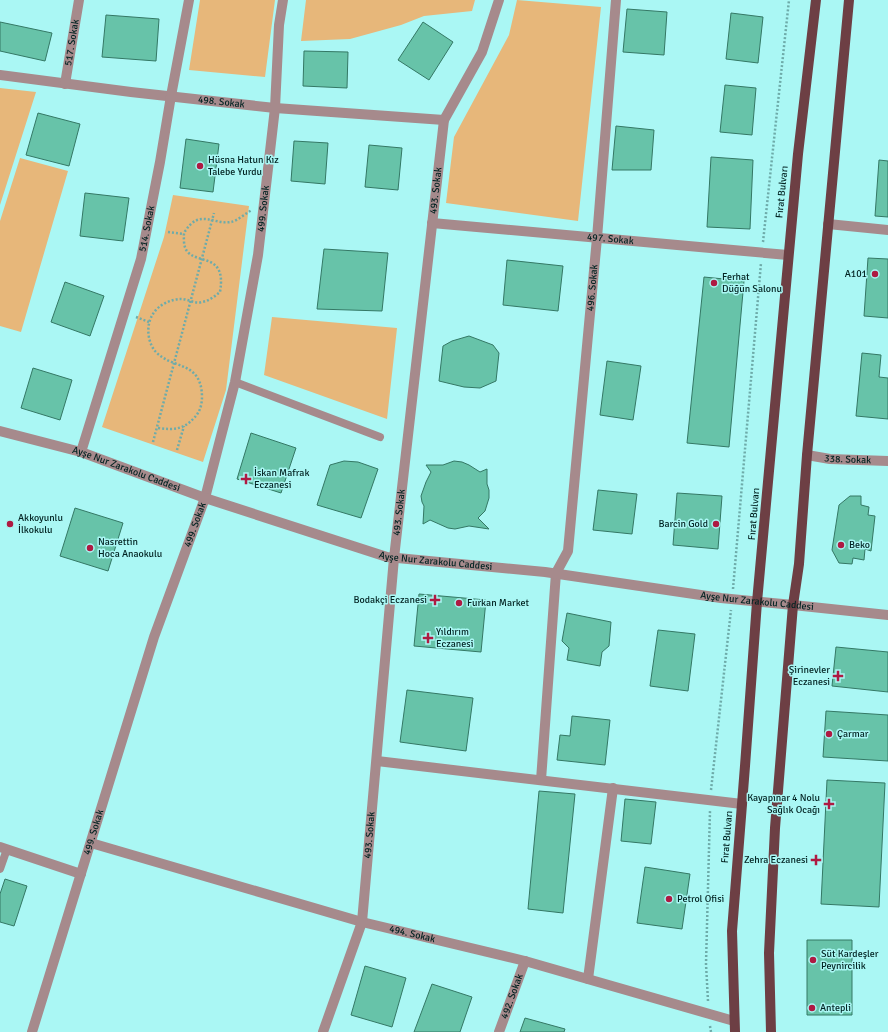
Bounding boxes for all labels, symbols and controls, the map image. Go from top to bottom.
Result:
street label: 517. Sokak [62,18,82,67]
street label: 498. Sokak [197,93,245,111]
place label: Hüsna Hatun Kız Talebe Yurdu [208,154,279,178]
marker: Hüsna Hatun Kız Talebe Yurdu [195,161,205,171]
street label: Fırat Bulvarı [773,165,791,219]
street label: 493. Sokak [427,167,445,214]
street label: 499. Sokak [255,185,272,233]
street label: 514. Sokak [137,205,157,253]
street label: 497. Sokak [586,231,634,247]
street label: 496. Sokak [584,264,601,312]
place label: A101 [845,268,867,280]
marker: A101 [870,269,880,279]
place label: Ferhat Düğün Salonu [722,271,782,295]
marker: Ferhat Düğün Salonu [709,278,719,288]
street label: Ayşe Nur Zarakolu Caddesi [71,444,182,494]
street label: 338. Sokak [823,452,871,466]
place label: İskan Mafrak Eczanesi [254,467,309,491]
marker: İskan Mafrak Eczanesi [241,474,251,484]
street label: Fırat Bulvarı [746,487,762,541]
street label: 493. Sokak [391,488,408,536]
street label: 499. Sokak [181,501,209,549]
place label: Akkoyunlu İlkokulu [18,512,63,536]
place label: Barcin Gold [658,518,708,530]
marker: Akkoyunlu İlkokulu [5,519,15,529]
marker: Barcin Gold [711,519,721,529]
place label: Nasrettin Hoca Anaokulu [98,536,162,560]
place label: Beko [849,539,870,551]
marker: Beko [836,540,846,550]
marker: Nasrettin Hoca Anaokulu [85,543,95,553]
street label: Ayşe Nur Zarakolu Caddesi [377,549,493,573]
street label: Ayşe Nur Zarakolu Caddesi [699,589,814,613]
place label: Bodakçi Eczanesi [353,594,427,606]
marker: Bodakçi Eczanesi [430,595,440,605]
place label: Furkan Market [467,597,529,609]
marker: Furkan Market [454,598,464,608]
place label: Yıldırım Eczanesi [436,626,473,650]
marker: Yıldırım Eczanesi [423,633,433,643]
place label: Şirinevler Eczanesi [789,664,830,688]
marker: Şirinevler Eczanesi [833,671,843,681]
place label: Çarmar [837,728,869,740]
marker: Çarmar [824,729,834,739]
place label: Kayapınar 4 Nolu Sağlık Ocağı [747,792,820,816]
marker: Kayapınar 4 Nolu Sağlık Ocağı [823,798,835,810]
street label: 499. Sokak [81,808,106,857]
street label: Fırat Bulvarı [719,810,735,864]
street label: 493. Sokak [362,811,378,859]
place label: Zehra Eczanesi [744,854,808,866]
marker: Zehra Eczanesi [811,855,821,865]
place label: Petrol Ofisi [677,893,724,905]
marker: Petrol Ofisi [664,894,674,904]
street label: 494. Sokak [388,923,437,945]
place label: Süt Kardeşler Peynircilik [821,948,879,972]
marker: Süt Kardeşler Peynircilik [808,955,818,965]
street label: 492. Sokak [498,972,526,1020]
place label: Antepli [820,1002,851,1014]
marker: Antepli [807,1003,817,1013]

